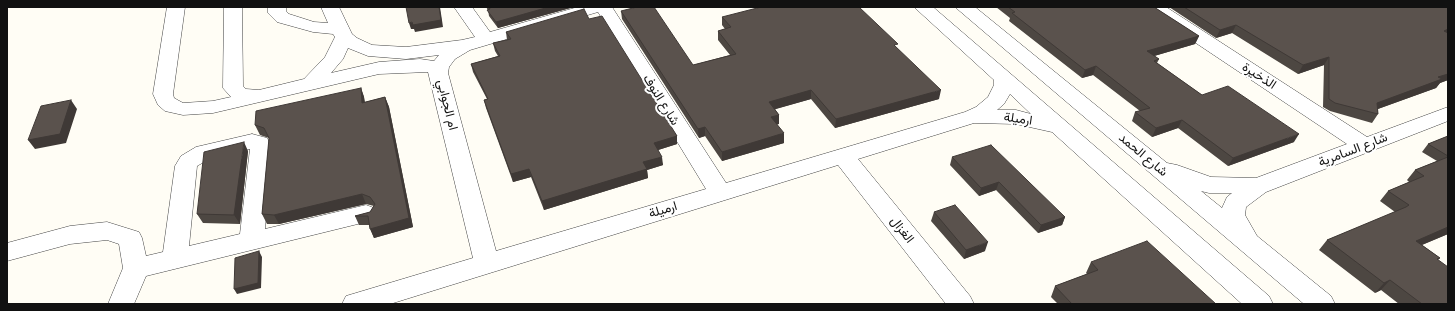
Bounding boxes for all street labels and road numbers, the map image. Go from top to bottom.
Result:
street label: الذخيرة [1239,59,1279,93]
street label: شارع النوف [639,72,683,128]
street label: ام الجوابي [433,78,461,132]
street label: ارميلة [1003,109,1033,129]
street label: شارع الحمد [1115,130,1171,180]
street label: شارع السامرية [1316,130,1390,170]
street label: ارميلة [647,198,679,222]
street label: الغزال [887,214,917,246]

